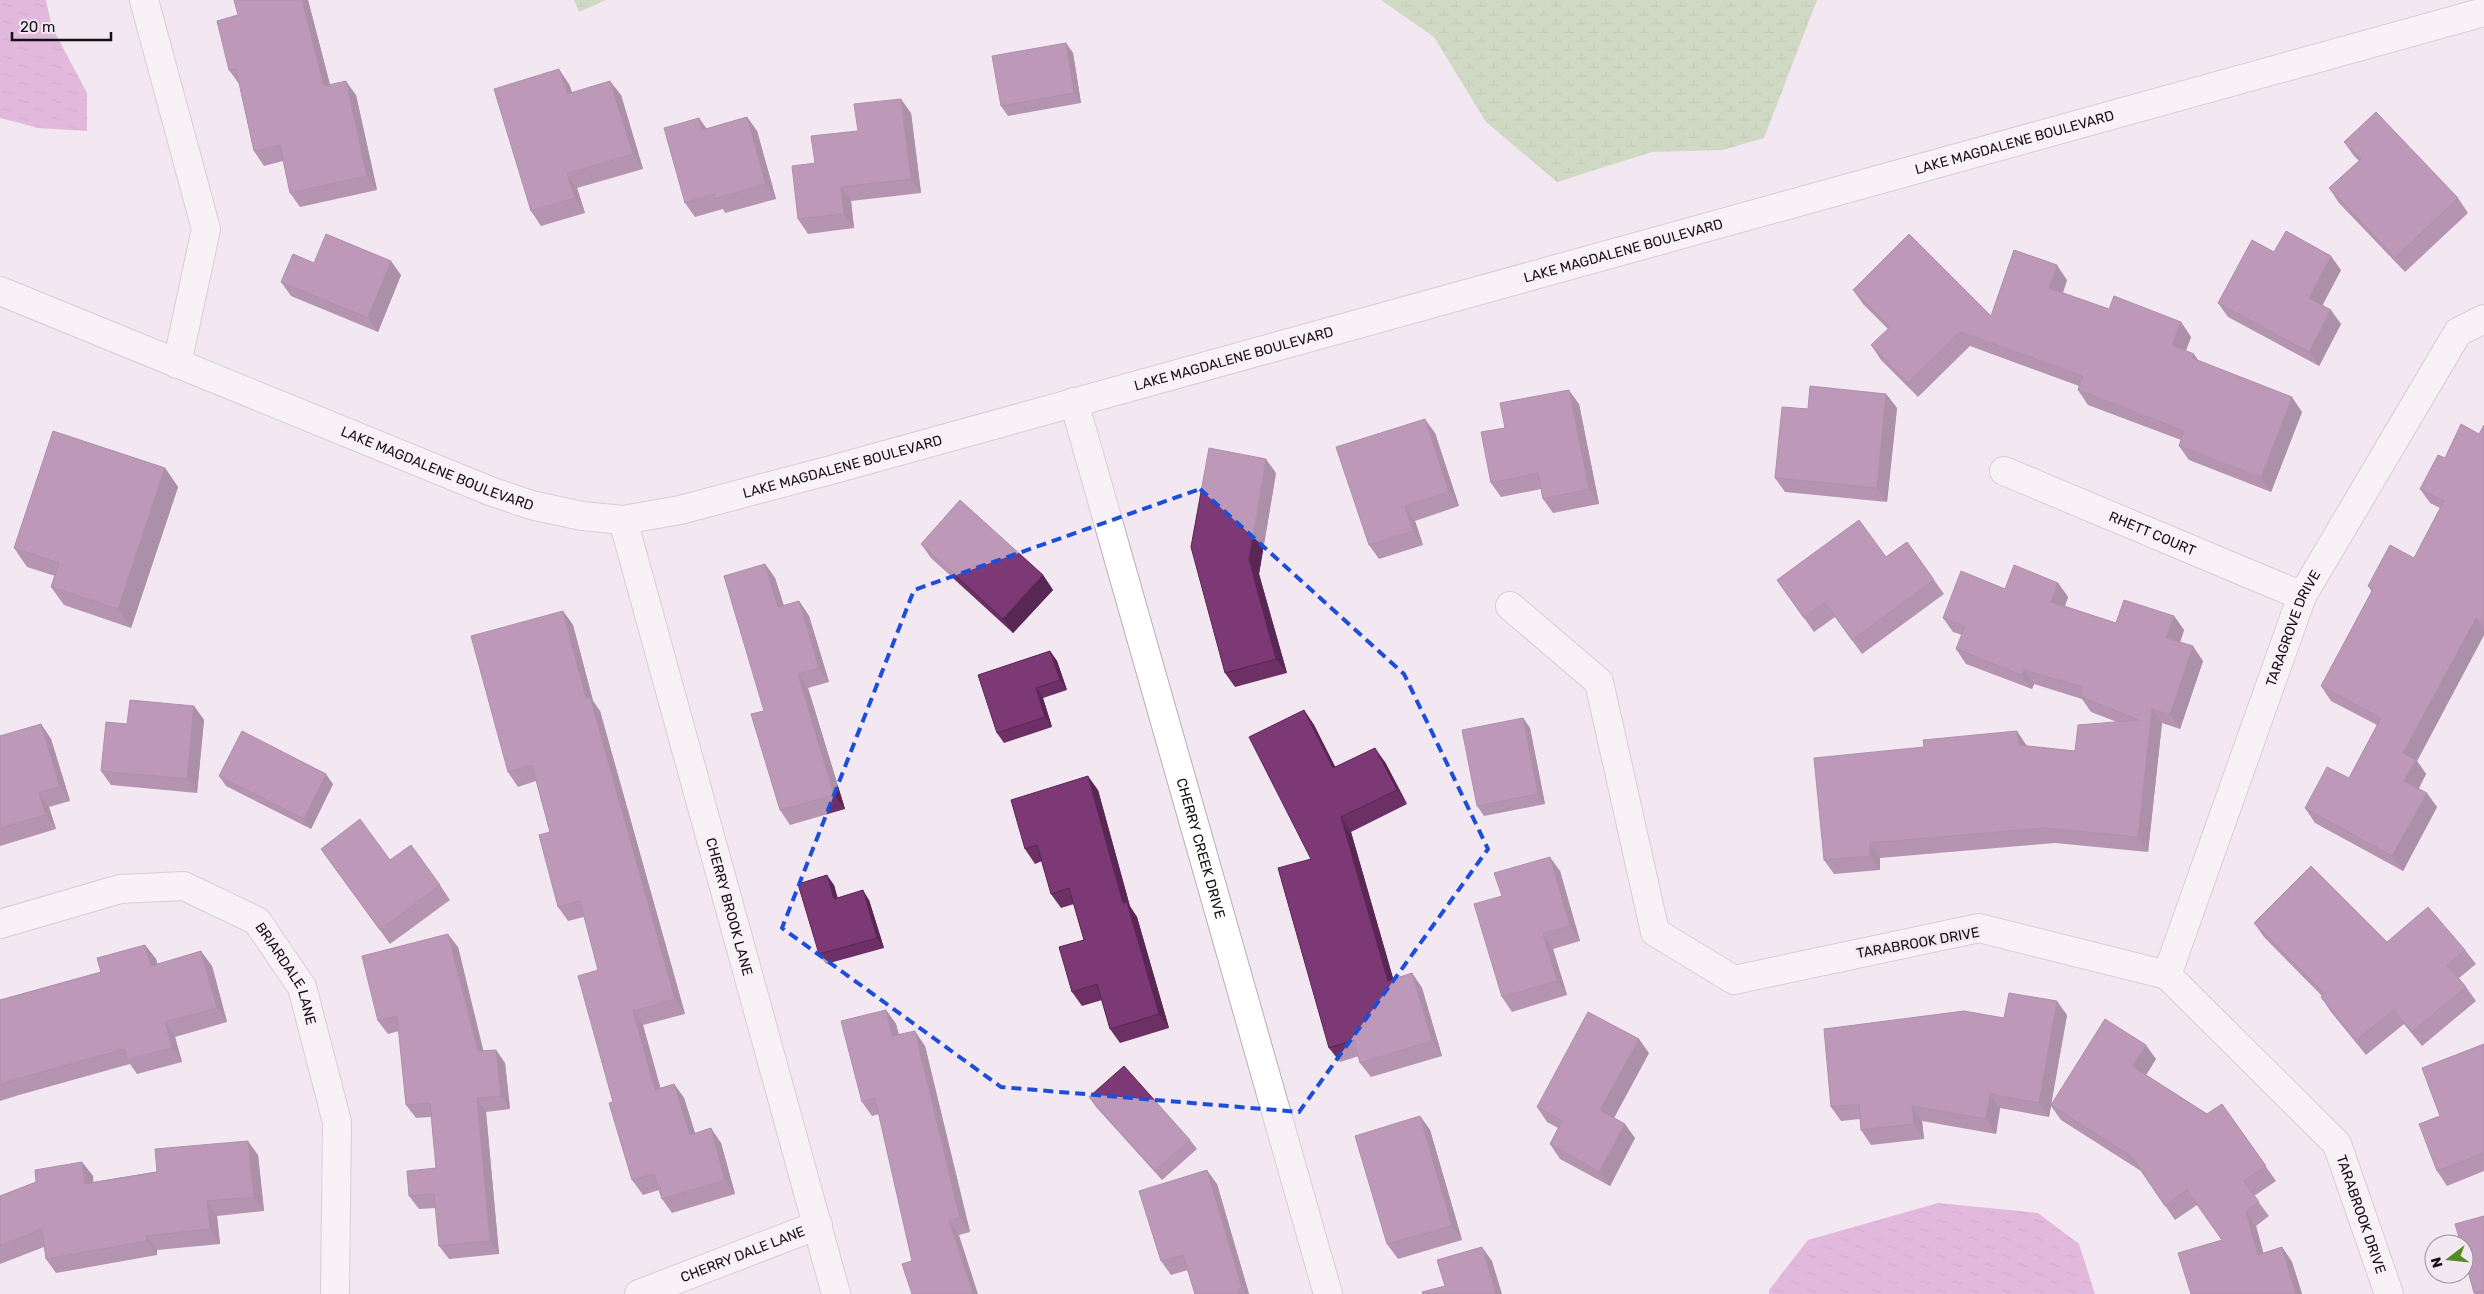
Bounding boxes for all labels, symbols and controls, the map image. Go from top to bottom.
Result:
scale bar [12,10,111,42]
text: 20 m [20,18,55,36]
street label: LAKE MAGDALENE BOULEVARD [1913,106,2116,178]
street label: LAKE MAGDALENE BOULEVARD [1522,215,1725,286]
street label: LAKE MAGDALENE BOULEVARD [1132,323,1335,394]
street label: LAKE MAGDALENE BOULEVARD [338,423,536,514]
street label: LAKE MAGDALENE BOULEVARD [741,431,944,502]
street label: RHETT COURT [2106,507,2199,559]
street label: TARAGROVE DRIVE [2262,567,2324,689]
street label: CHERRY CREEK DRIVE [1173,776,1229,921]
street label: CHERRY BROOK LANE [702,836,757,978]
street label: BRIARDALE LANE [252,919,320,1027]
street label: TARABROOK DRIVE [1855,924,1981,962]
street label: TARABROOK DRIVE [2333,1153,2390,1276]
street label: CHERRY DALE LANE [678,1222,807,1286]
north arrow [2424,1234,2474,1284]
text: N [2427,1255,2447,1270]

